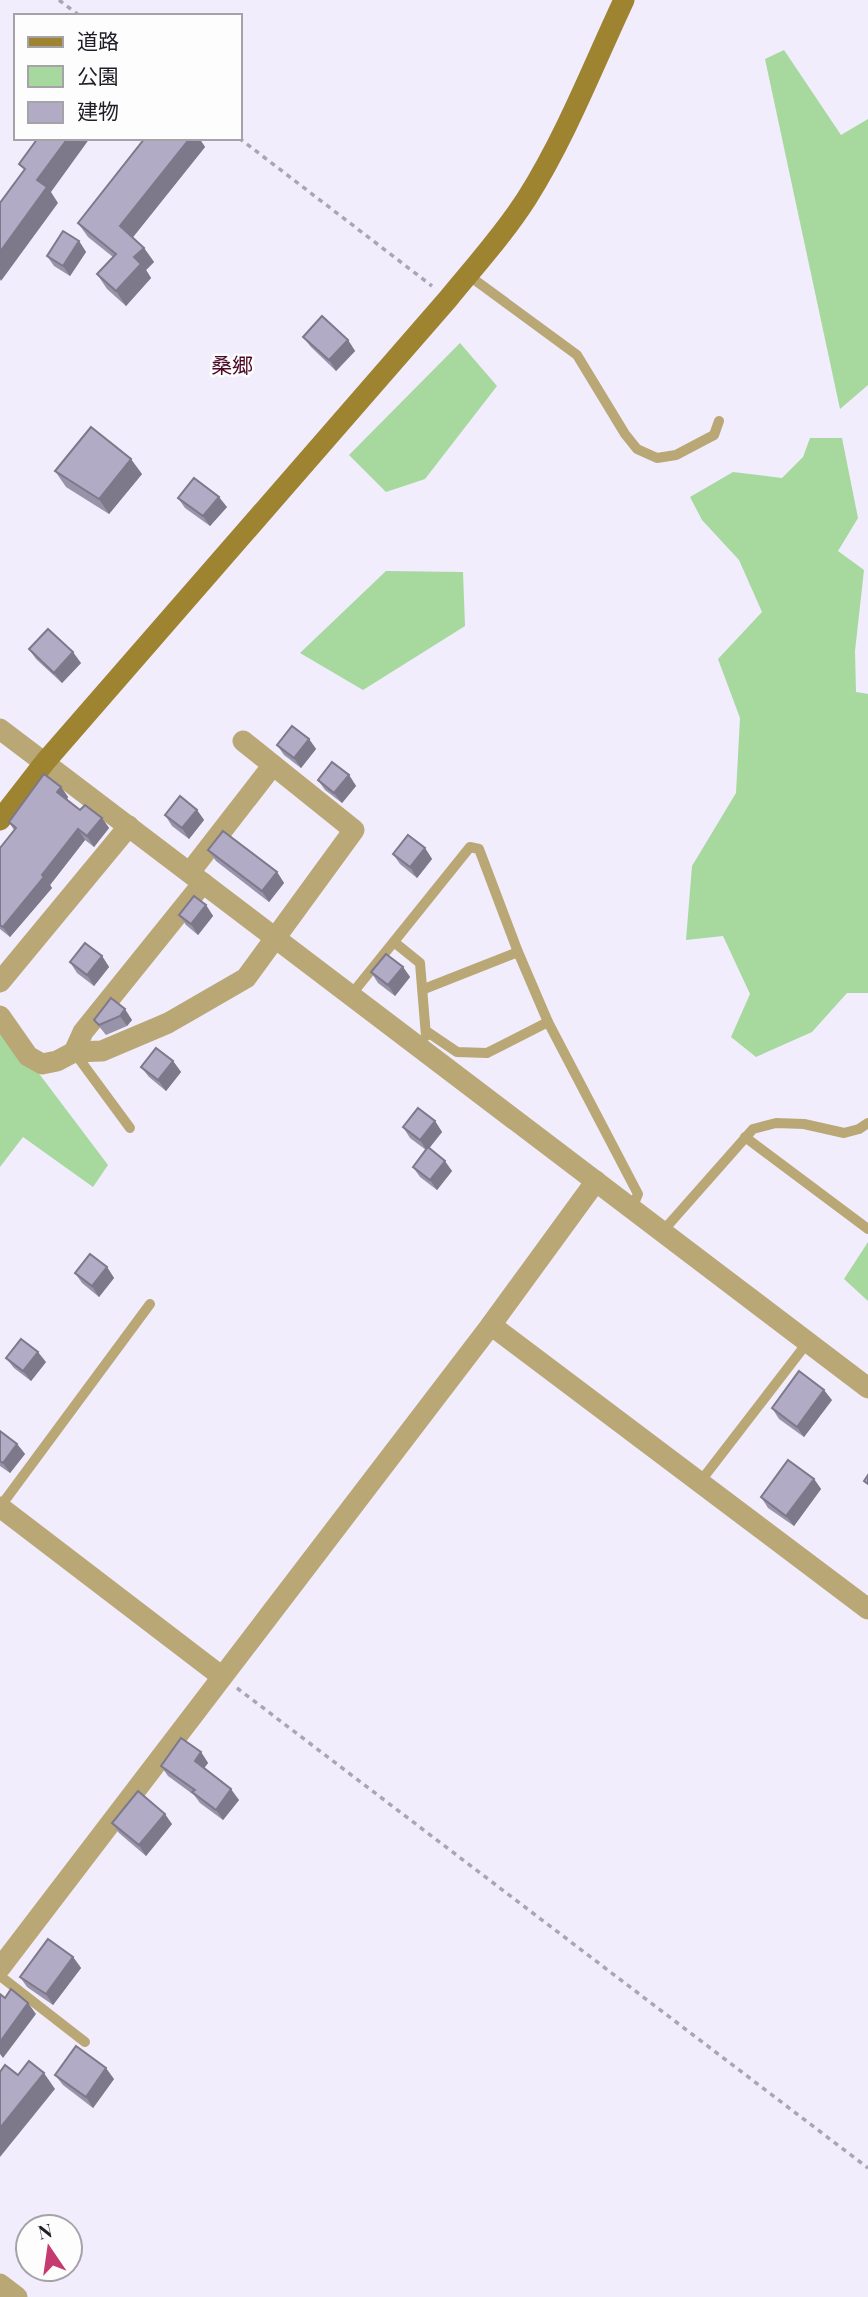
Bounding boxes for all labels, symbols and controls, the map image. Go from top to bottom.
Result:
legend [14,14,242,140]
text: 道路 [77,26,119,54]
text: 公園 [77,61,119,89]
text: 建物 [77,96,119,124]
district label: 桑郷 [211,350,253,378]
north arrow [14,2213,84,2283]
text: N [35,2216,55,2245]

